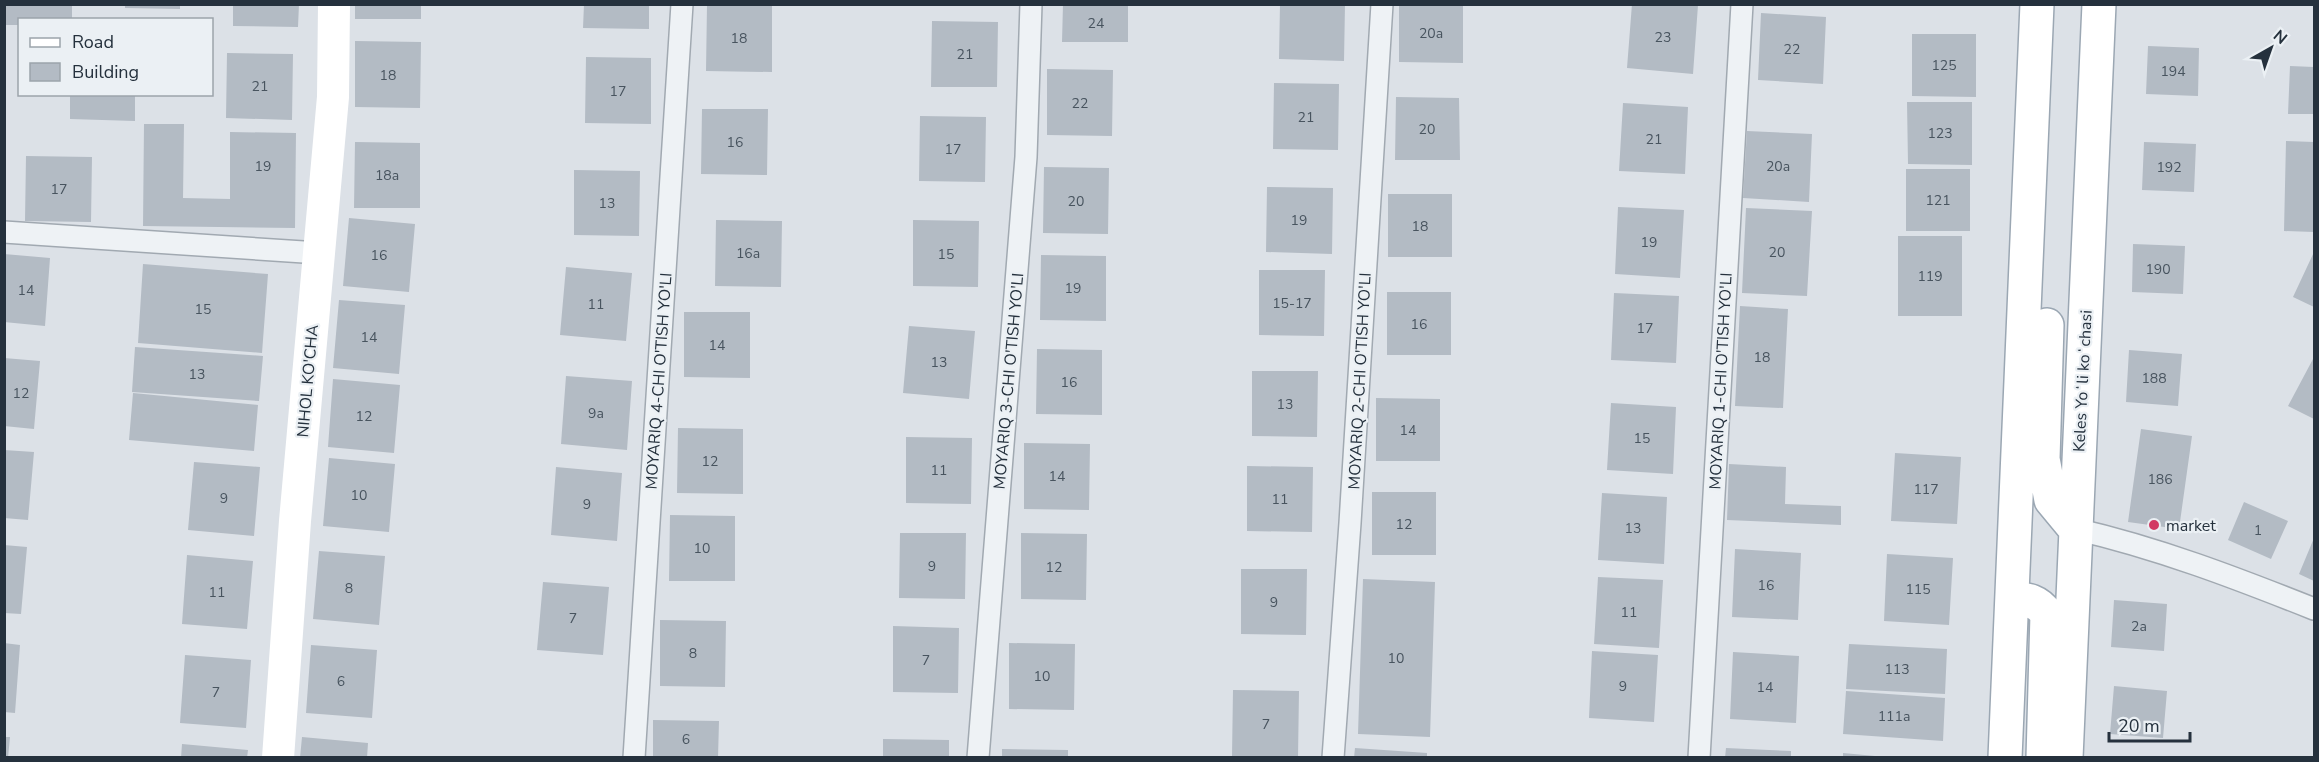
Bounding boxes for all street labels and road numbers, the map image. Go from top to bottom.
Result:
street label: MOYARIQ 4-CHI O'TISH YO'LI [640,272,678,490]
street label: MOYARIQ 3-CHI O'TISH YO'LI [989,272,1029,490]
street label: MOYARIQ 2-CHI O'TISH YO'LI [1343,272,1377,490]
street label: MOYARIQ 1-CHI O'TISH YO'LI [1704,272,1738,490]
street label: Keles Yoʻli koʻchasi [2068,310,2098,453]
street label: NIHOL KO'CHA [292,323,324,438]

